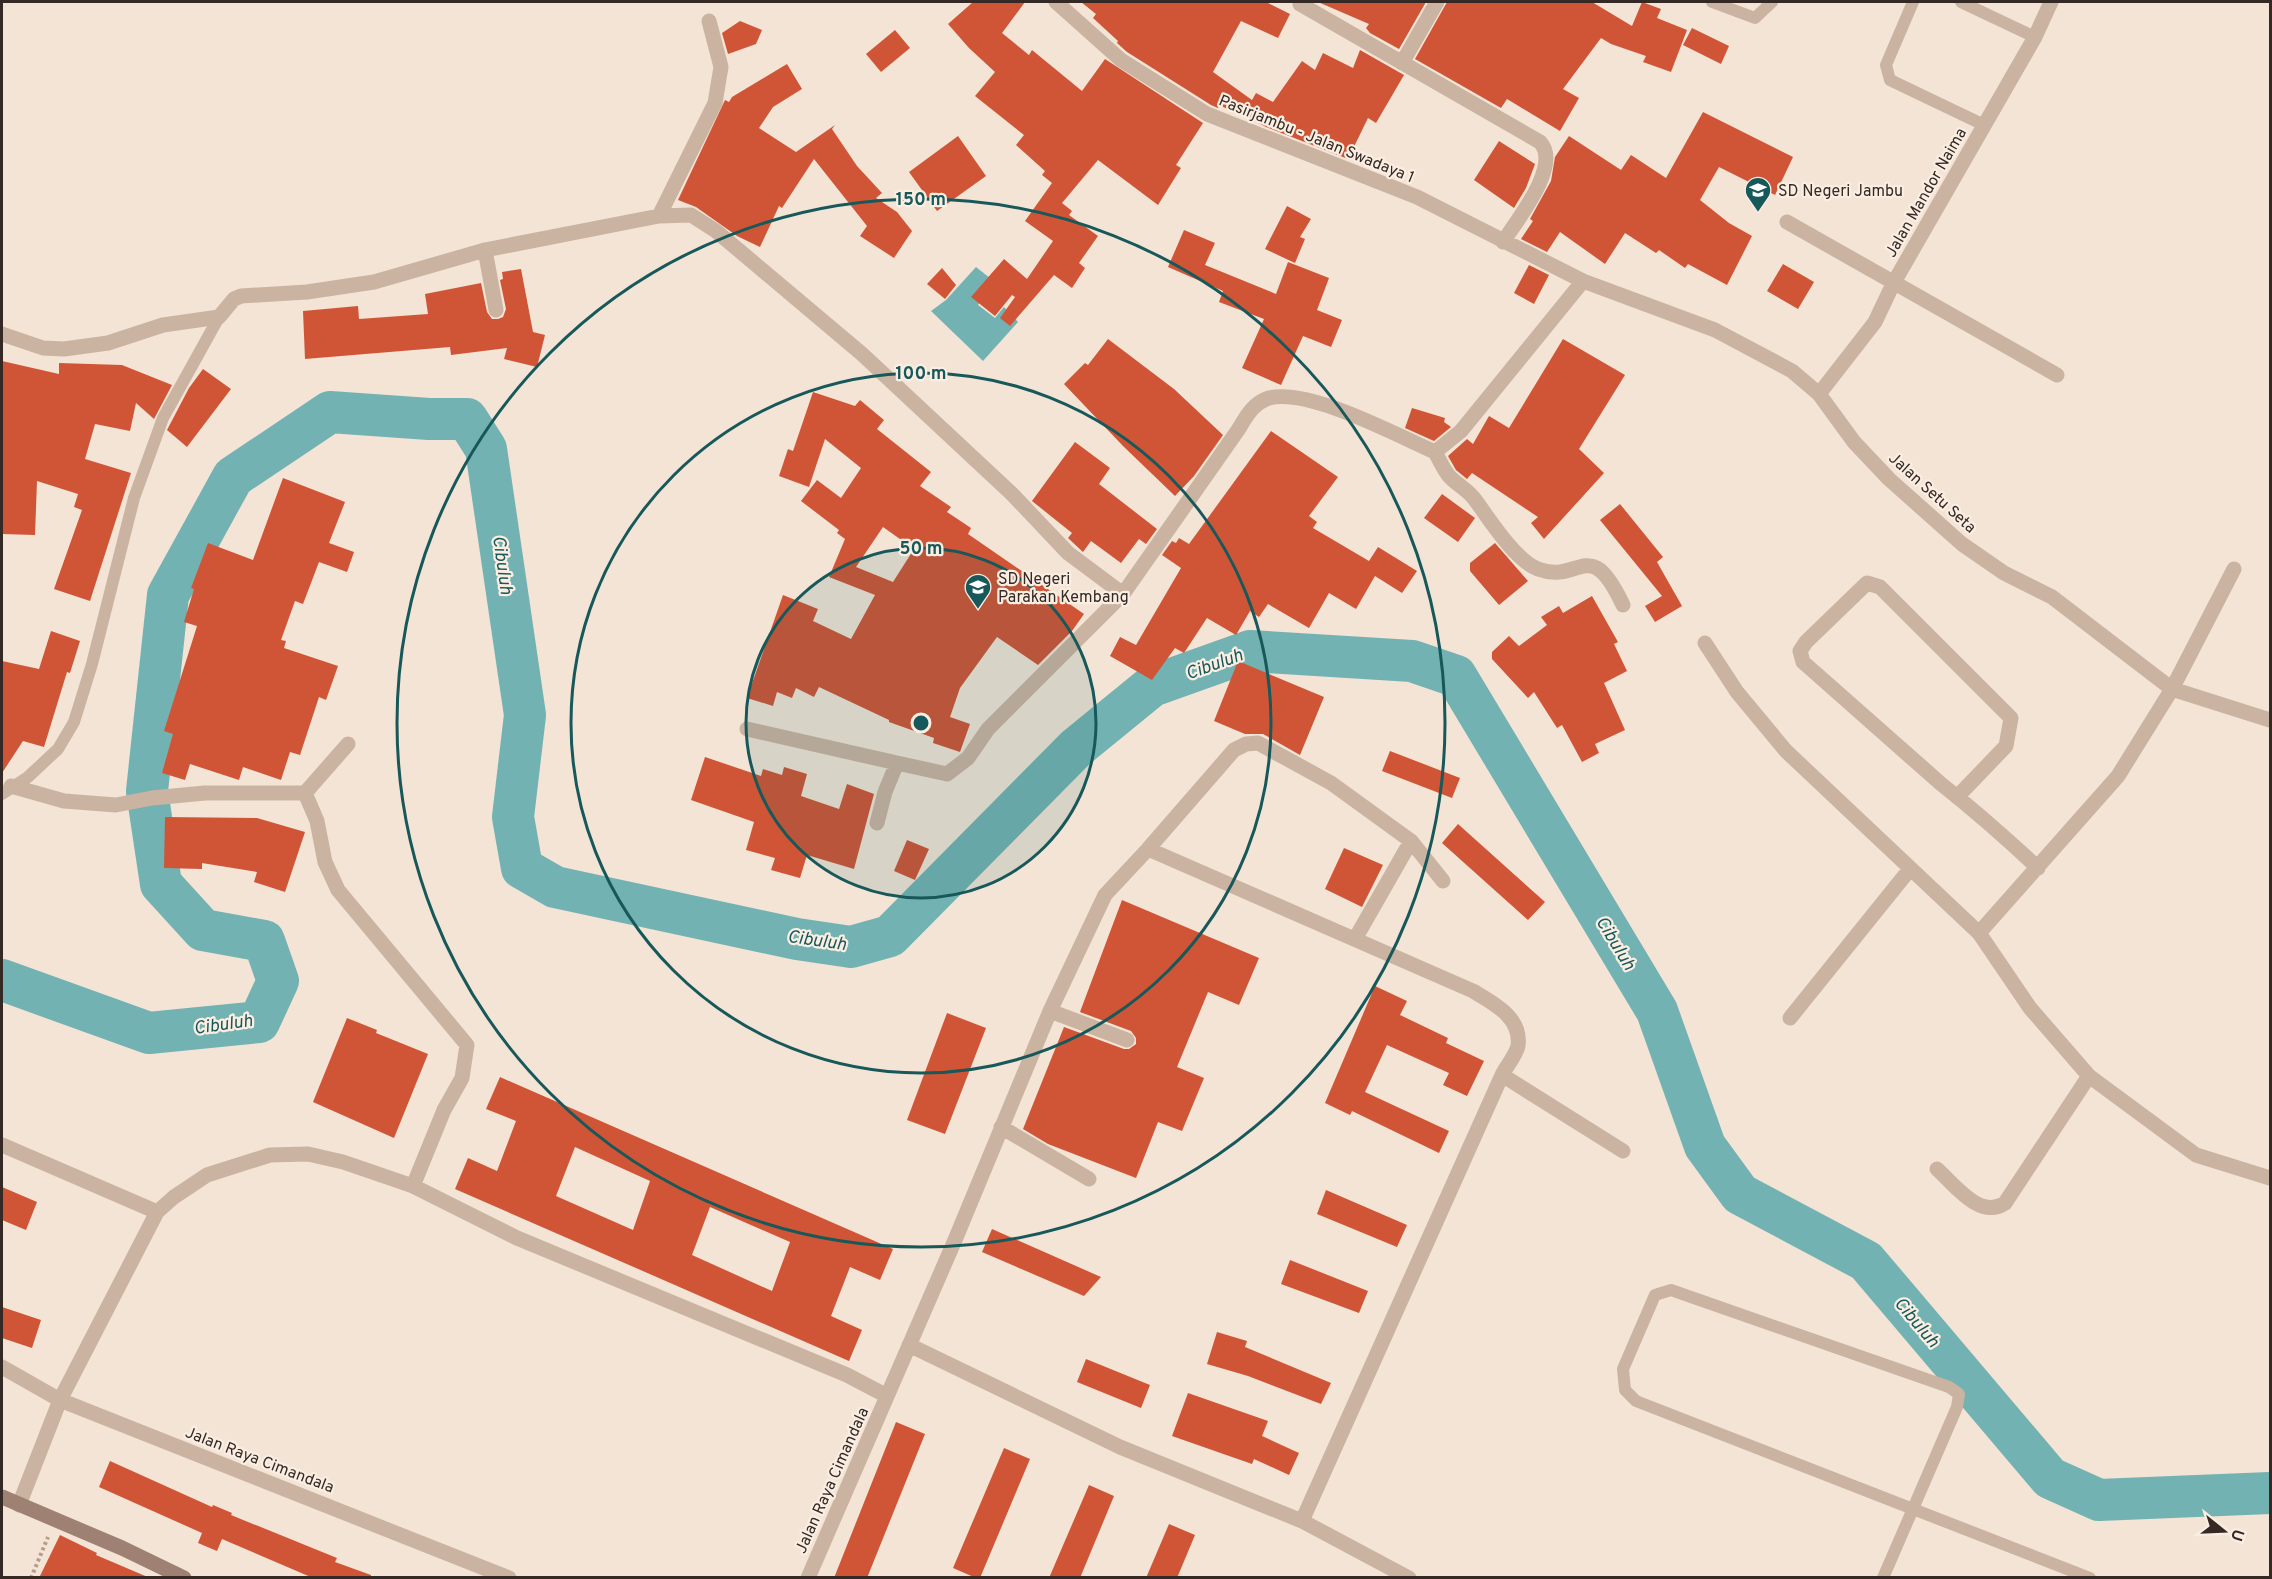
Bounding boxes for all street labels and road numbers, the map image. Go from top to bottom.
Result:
street label: Pasirjambu - Jalan Swadaya 1 [1215,91,1417,188]
street label: Jalan Mandor Naima [1882,125,1972,261]
street label: Jalan Setu Seta [1884,449,1980,538]
street label: Jalan Raya Cimandala [792,1405,874,1557]
street label: Jalan Raya Cimandala [182,1423,337,1498]

